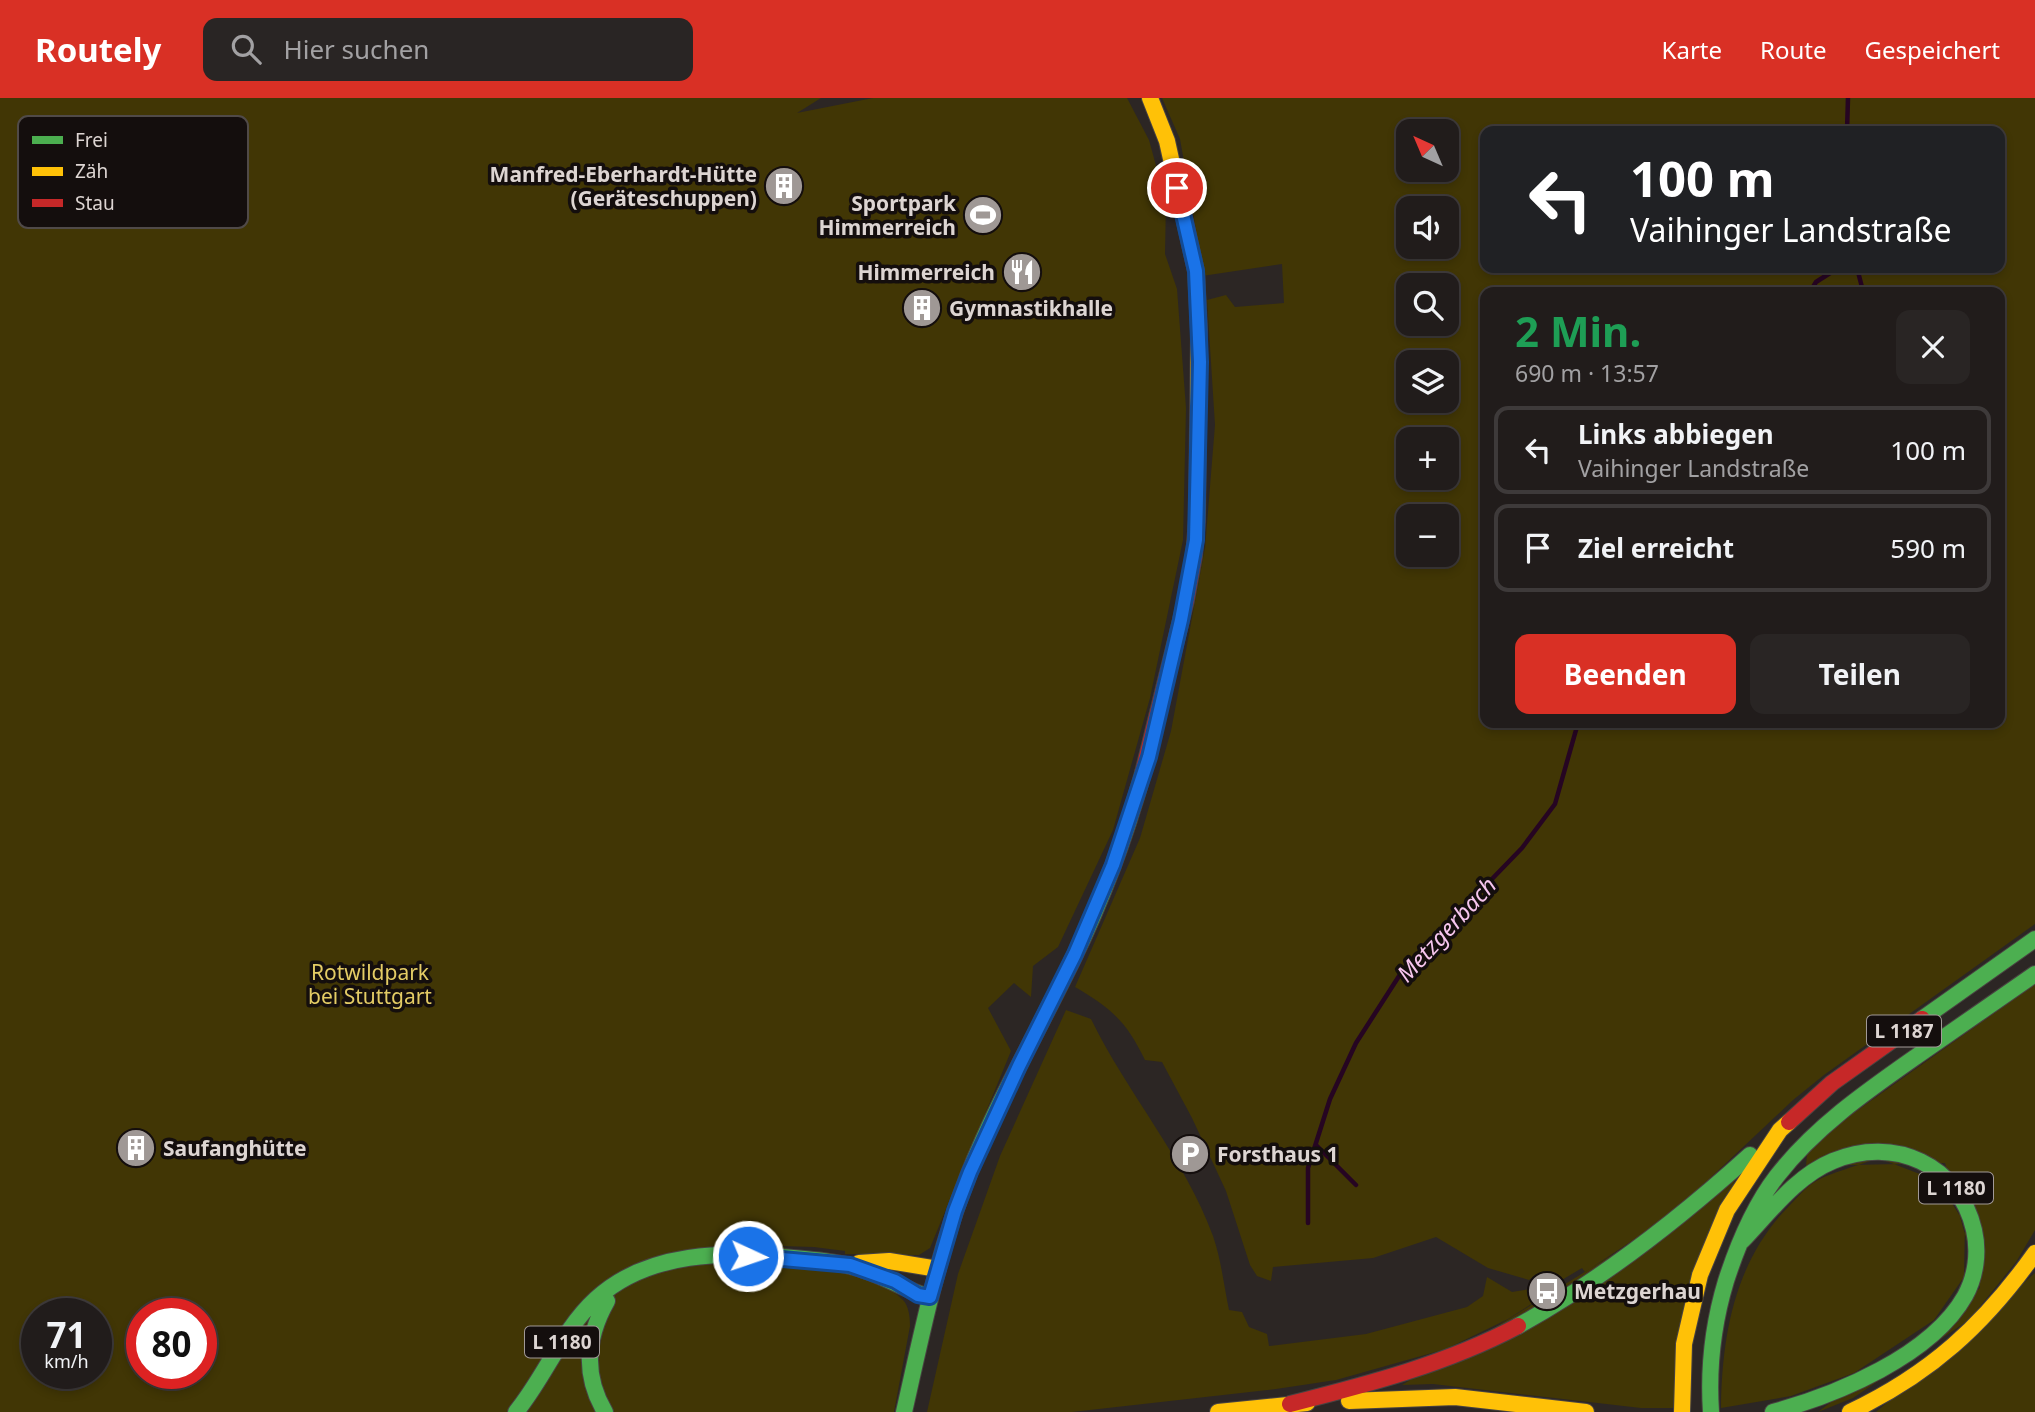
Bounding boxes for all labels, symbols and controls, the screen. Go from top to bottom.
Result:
search box [203,18,693,81]
text: Routely [35,27,161,72]
icon: search [227,30,265,68]
text: Hier suchen [283,31,429,67]
text: Karte [1662,33,1722,66]
text: Route [1760,33,1827,66]
text: Gespeichert [1865,33,2000,66]
legend [18,116,248,228]
north arrow [1396,119,1460,182]
map controls [1396,119,1459,567]
text: Frei [75,127,108,153]
text: 100 m [1630,145,1775,211]
icon: left [1515,154,1606,245]
text: Zäh [75,158,108,184]
pin [1147,158,1207,218]
place label: Manfred-Eberhardt-Hütte (Geräteschuppen) [490,160,757,212]
building icon: Manfred-Eberhardt-Hütte (Geräteschuppen) [763,165,805,207]
icon: arrive [1158,169,1196,207]
place label: Sportpark Himmerreich [819,189,957,241]
text: Stau [75,190,115,216]
sports icon: Sportpark Himmerreich [962,194,1004,236]
button: sound [1396,196,1459,259]
text: Vaihinger Landstraße [1630,208,1952,251]
restaurant icon: Himmerreich [1001,251,1043,293]
place label: Himmerreich [858,258,995,286]
button: search [1396,273,1459,336]
building icon: Gymnastikhalle [901,287,943,329]
place label: Gymnastikhalle [949,294,1113,322]
text: 2 Min. [1515,302,1641,359]
button: close [1896,310,1970,384]
button: layers [1396,350,1459,413]
text: 690 m · 13:57 [1515,357,1659,389]
text: Links abbiegen [1578,416,1774,452]
button: + [1396,427,1459,490]
icon: left [1519,431,1557,469]
text: 100 m [1890,432,1966,468]
text: Vaihinger Landstraße [1578,452,1809,484]
button: − [1396,504,1459,567]
icon: arrive [1519,529,1557,567]
text: Ziel erreicht [1578,530,1734,566]
text: 590 m [1890,530,1966,566]
button: Beenden [1515,634,1736,714]
button: Teilen [1750,634,1970,714]
water label: Metzgerbach [1389,870,1503,988]
park label: Rotwildpark bei Stuttgart [308,958,432,1010]
road number: L 1187 [1867,1015,1941,1046]
building icon: Saufanghütte [115,1127,157,1169]
parking icon: Forsthaus 1 [1169,1133,1211,1175]
place label: Saufanghütte [163,1134,307,1162]
place label: Forsthaus 1 [1217,1140,1339,1168]
road number: L 1180 [1919,1172,1993,1204]
position arrow [711,1219,785,1293]
bus stop icon: Metzgerhau [1526,1270,1568,1312]
place label: Metzgerhau [1574,1277,1701,1305]
speed limit sign: 80 [126,1298,217,1389]
text: 71 [46,1311,87,1358]
road number: L 1180 [525,1326,599,1358]
text: km/h [44,1349,89,1373]

